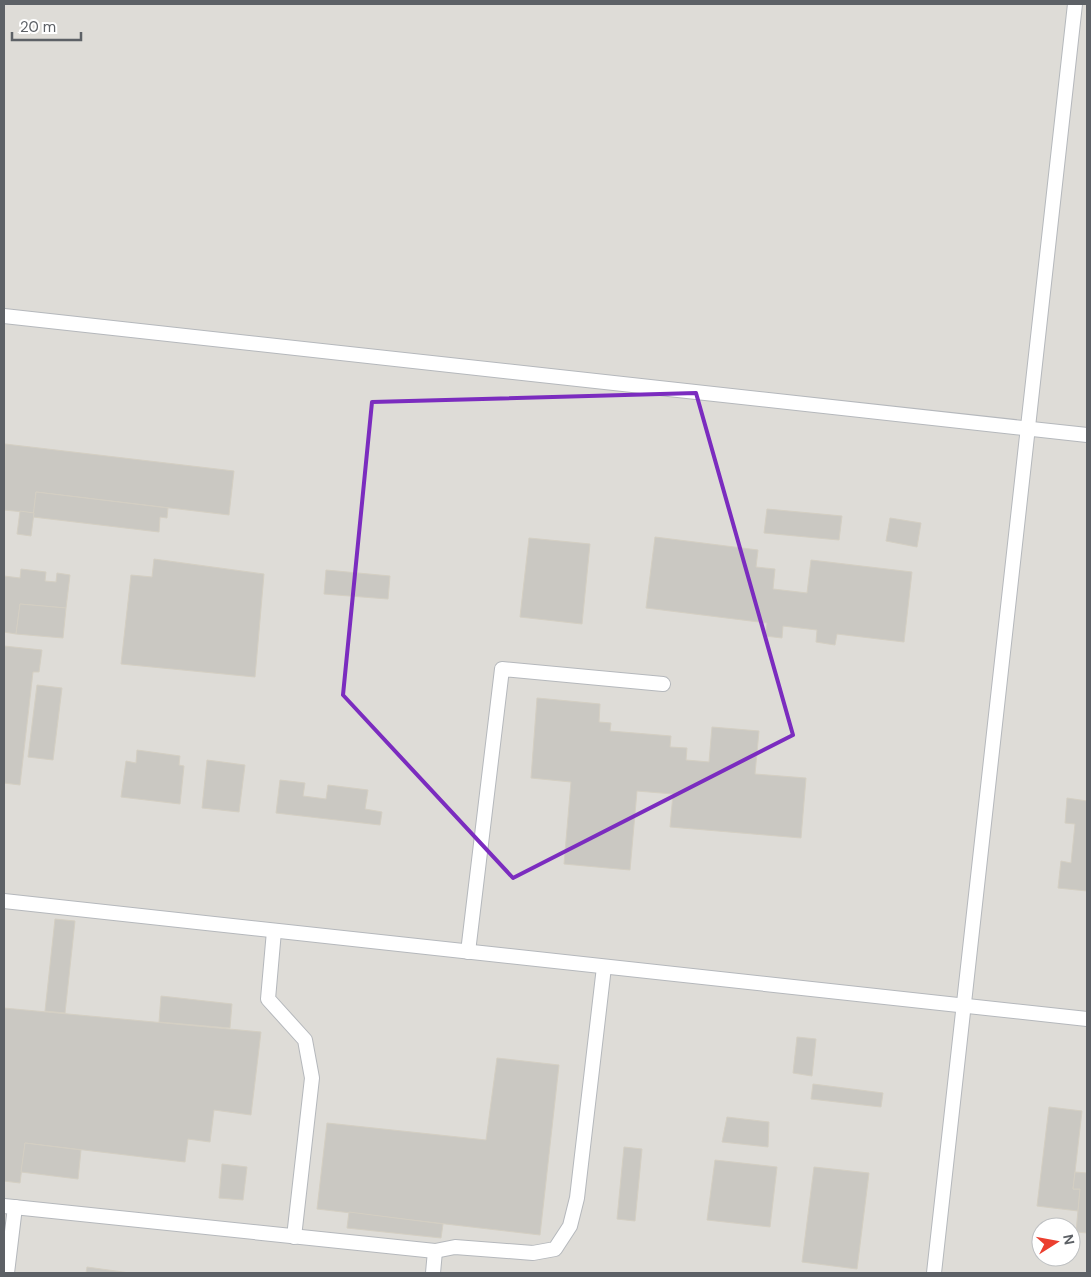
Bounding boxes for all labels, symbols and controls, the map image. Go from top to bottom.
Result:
scale bar [12,10,81,42]
text: 20 m [20,17,56,37]
north arrow [1031,1217,1081,1267]
text: N [1059,1233,1079,1246]

